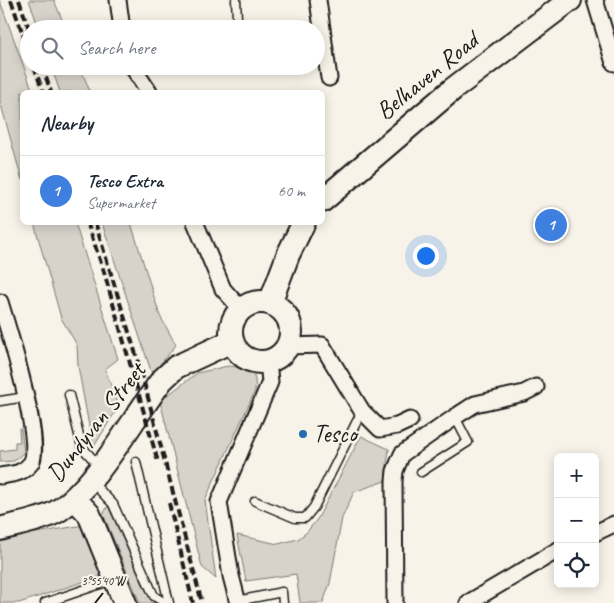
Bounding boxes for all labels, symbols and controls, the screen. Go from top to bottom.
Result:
search box [20,20,325,75]
street label: Belhaven Road [369,22,488,127]
icon: search [38,34,66,62]
text: Search here [78,36,155,60]
text: Nearby [40,110,93,136]
text: Tesco Extra [87,169,163,193]
text: 1 [52,181,60,201]
text: 60 m [278,181,305,201]
text: Supermarket [87,193,155,213]
pin: 1 [535,206,567,244]
your location [413,243,439,269]
street label: Dundyvan Street [39,354,154,488]
place label: Tesco [313,418,360,450]
marker: Tesco [297,428,309,440]
map controls [554,453,599,588]
button: + [554,453,599,498]
button: − [554,498,599,543]
button: locate [554,543,599,588]
text: 3°55'40"W [81,573,127,589]

